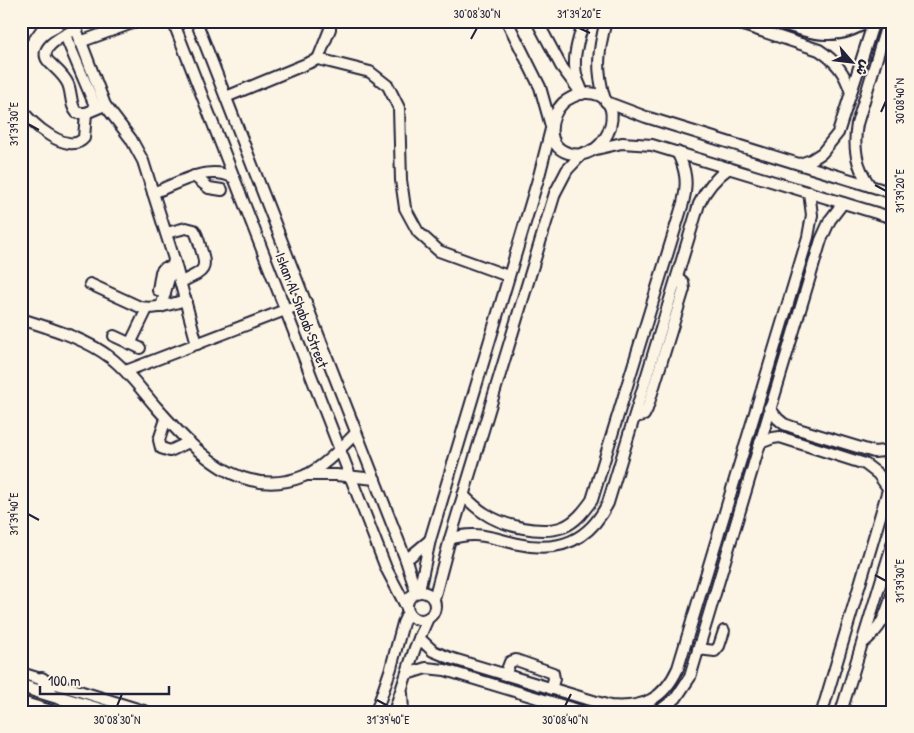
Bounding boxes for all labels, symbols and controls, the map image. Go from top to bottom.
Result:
text: 30°08'30"N [454,5,500,22]
text: 31°39'20"E [557,5,602,22]
north arrow [826,38,876,88]
text: ش [852,57,876,80]
text: 30°08'40"N [891,78,908,124]
text: 31°39'30"E [5,101,22,146]
text: 31°39'20"E [891,168,908,213]
street label: Iskan Al Shabab Street [270,249,334,372]
text: 31°39'40"E [5,492,22,536]
text: 31°39'30"E [891,558,908,603]
scale bar [40,663,169,695]
text: 100 m [48,670,81,691]
text: 30°08'30"N [94,711,140,728]
text: 31°39'40"E [366,711,410,728]
text: 30°08'40"N [542,711,588,728]

